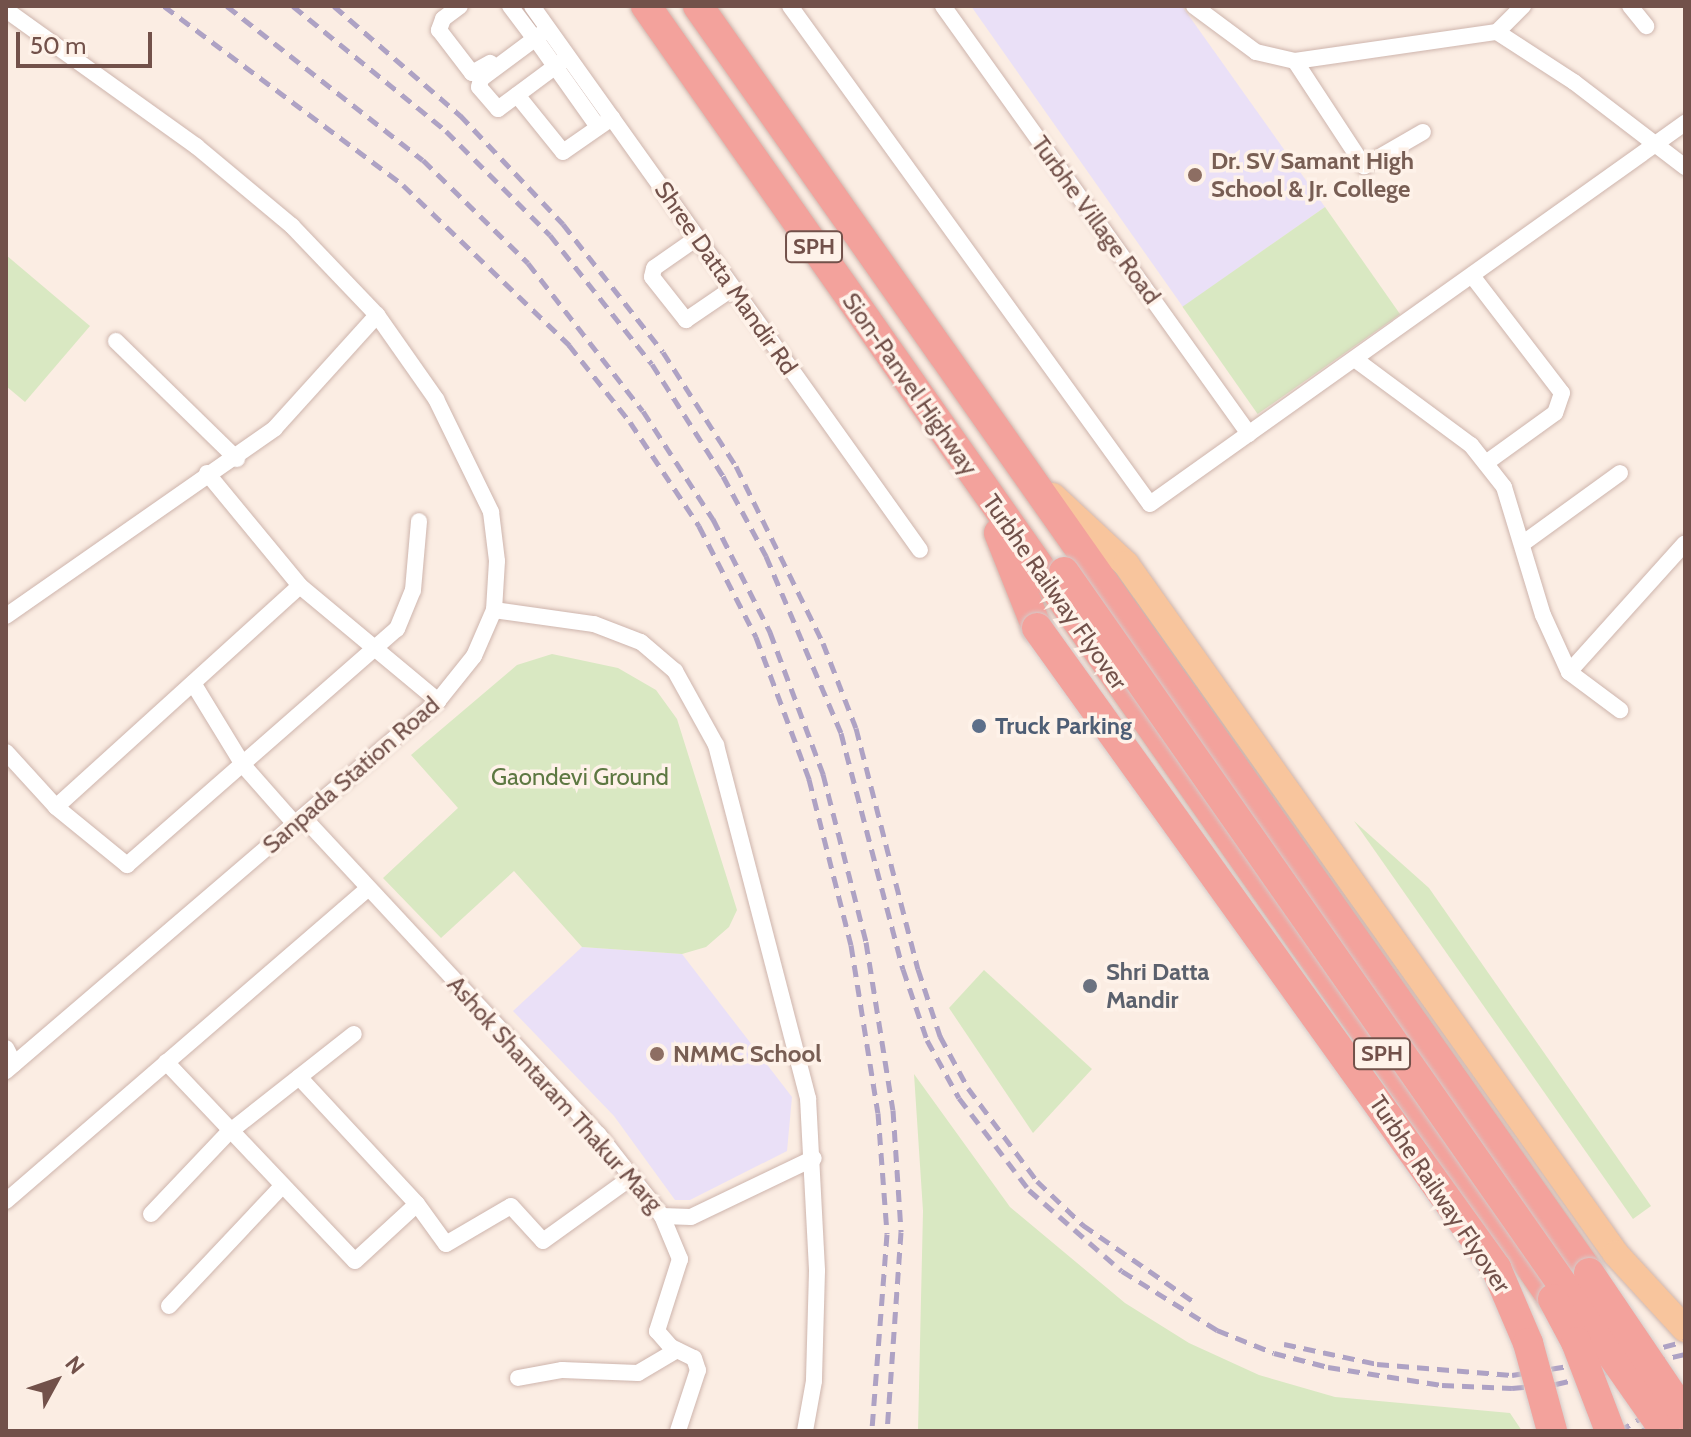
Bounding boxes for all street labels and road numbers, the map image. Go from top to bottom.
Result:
street label: Turbhe Village Road [1026,131,1166,309]
street label: Shree Datta Mandir Rd [649,176,803,380]
road number: SPH [784,229,844,265]
street label: Sion-Panvel Highway [836,287,984,481]
street label: Turbhe Railway Flyover [977,489,1133,695]
street label: Sanpada Station Road [257,691,445,859]
street label: Ashok Shantaram Thakur Marg [441,970,669,1218]
road number: SPH [1352,1036,1412,1072]
street label: Turbhe Railway Flyover [1363,1090,1517,1298]

